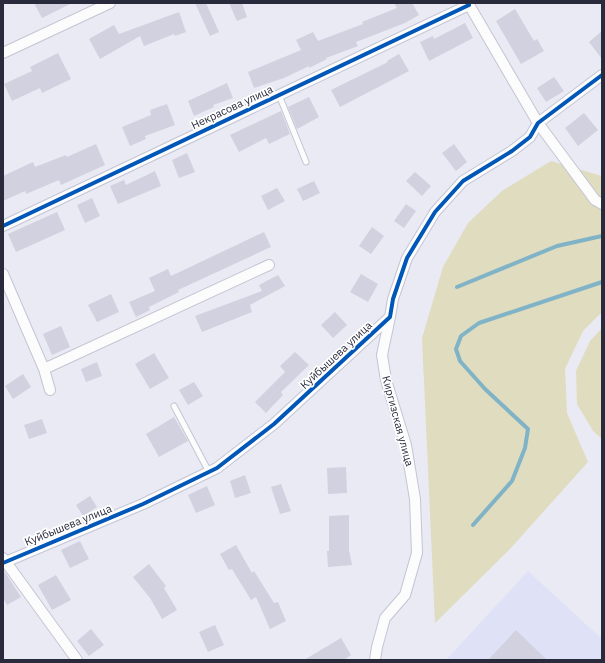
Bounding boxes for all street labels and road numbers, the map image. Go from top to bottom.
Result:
street label: Некрасова улица [189,82,275,132]
street label: Куйбышева улица [297,318,375,392]
street label: Киргизская улица [379,374,417,468]
street label: Куйбышева улица [22,501,114,549]

